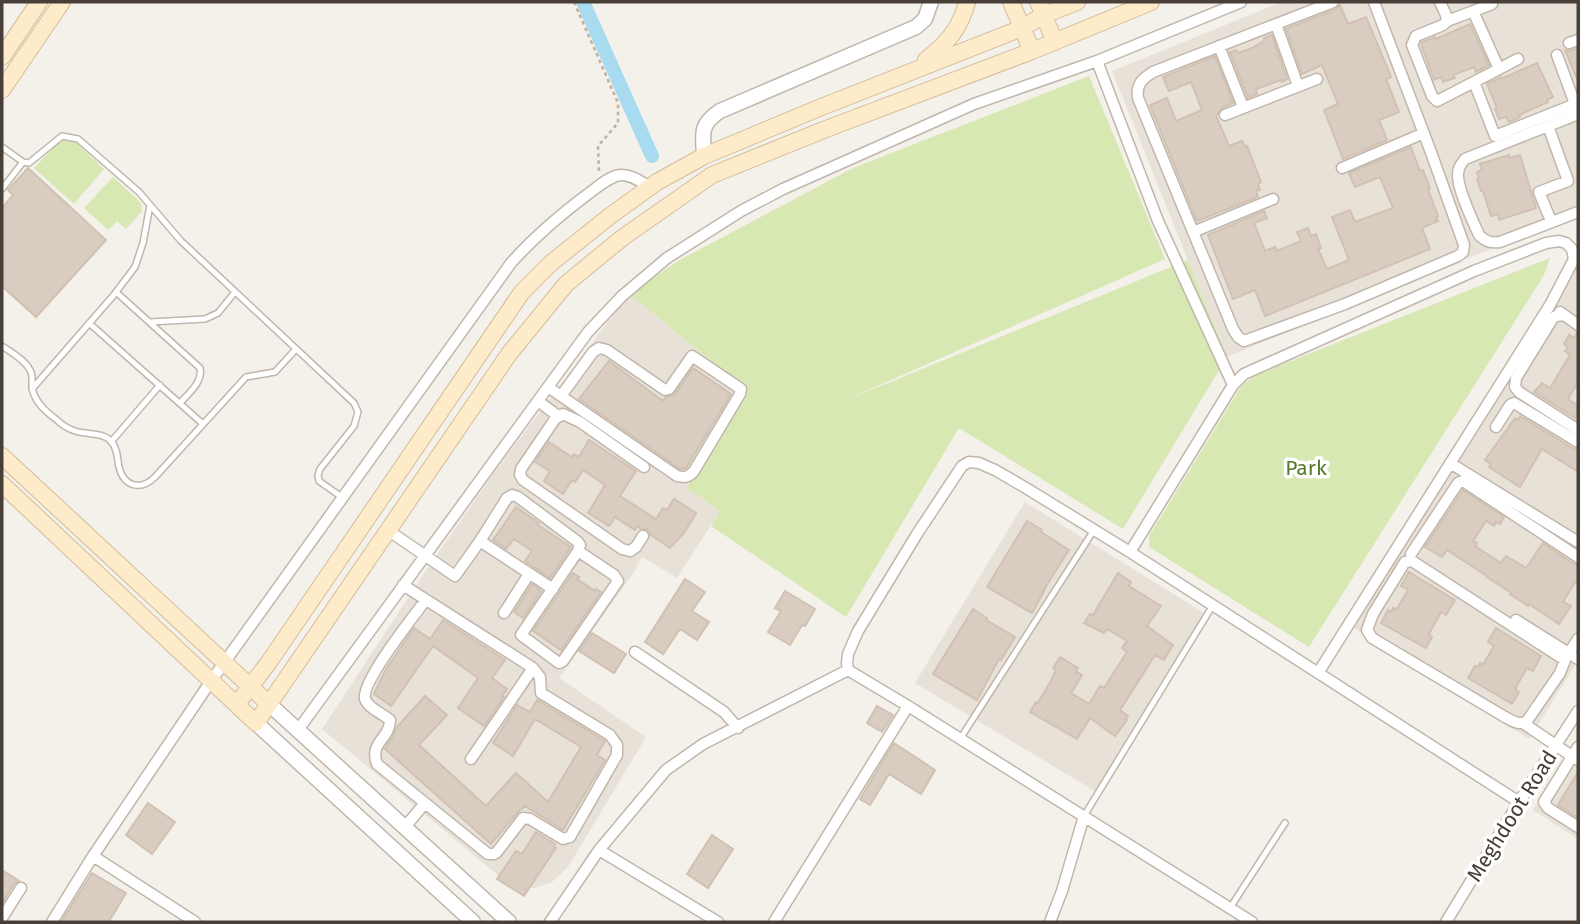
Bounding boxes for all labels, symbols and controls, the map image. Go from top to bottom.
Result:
park label: Park [1285,455,1327,481]
street label: Meghdoot Road [1461,746,1563,886]

